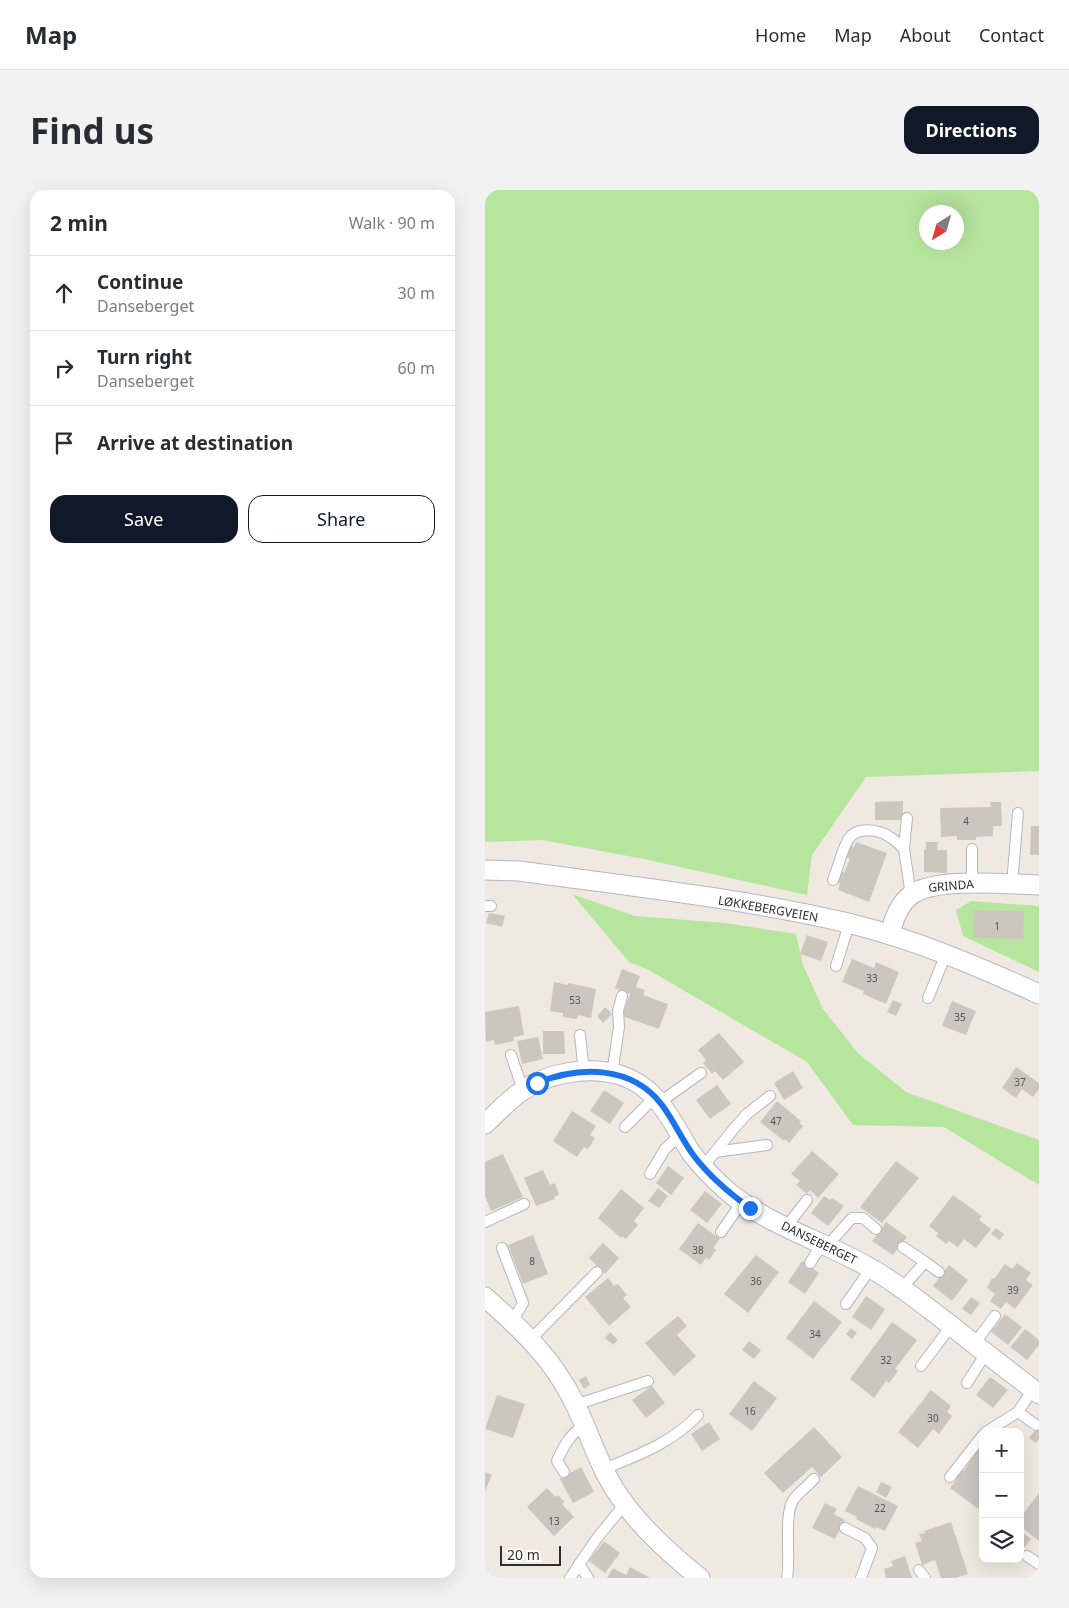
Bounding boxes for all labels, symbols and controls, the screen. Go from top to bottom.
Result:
text: Map [25,18,77,51]
text: Home [755,23,806,47]
text: Map [834,23,872,47]
text: About [900,23,951,47]
text: Contact [979,23,1044,47]
button: Directions [904,106,1039,154]
text: Find us [30,107,154,154]
north arrow [919,205,964,250]
text: 2 min [50,209,108,237]
text: Walk · 90 m [349,212,435,234]
text: Continue [97,269,183,295]
icon: ahead [50,279,78,307]
text: 30 m [398,282,435,304]
text: Danseberget [97,295,194,317]
text: Turn right [97,344,192,370]
icon: right [50,354,78,382]
text: 60 m [398,357,435,379]
text: Danseberget [97,370,194,392]
icon: arrive [50,429,78,457]
text: Arrive at destination [97,430,293,456]
button: Save [50,495,238,543]
button: Share [248,495,435,543]
house number: 4 [963,814,969,828]
street label: GRINDA [928,875,975,896]
street label: LØKKEBERGVEIEN [717,891,819,926]
house number: 1 [994,919,1000,933]
house number: 33 [866,971,878,985]
house number: 53 [569,993,581,1007]
house number: 35 [954,1010,966,1024]
route start [526,1072,549,1095]
house number: 37 [1014,1075,1026,1089]
house number: 47 [770,1114,782,1128]
route end [739,1197,762,1220]
street label: DANSEBERGET [778,1217,860,1268]
house number: 38 [692,1243,704,1257]
house number: 8 [529,1254,535,1268]
house number: 36 [750,1274,762,1288]
house number: 39 [1007,1283,1019,1297]
house number: 34 [809,1327,821,1341]
house number: 32 [880,1353,892,1367]
house number: 16 [744,1404,756,1418]
house number: 30 [927,1411,939,1425]
map controls [979,1428,1024,1563]
button: + [979,1428,1024,1473]
button: − [979,1473,1024,1518]
house number: 22 [874,1501,886,1515]
house number: 13 [548,1514,560,1528]
button: layers [979,1518,1024,1563]
scale bar [500,1543,561,1566]
text: 20 m [507,1545,540,1564]

